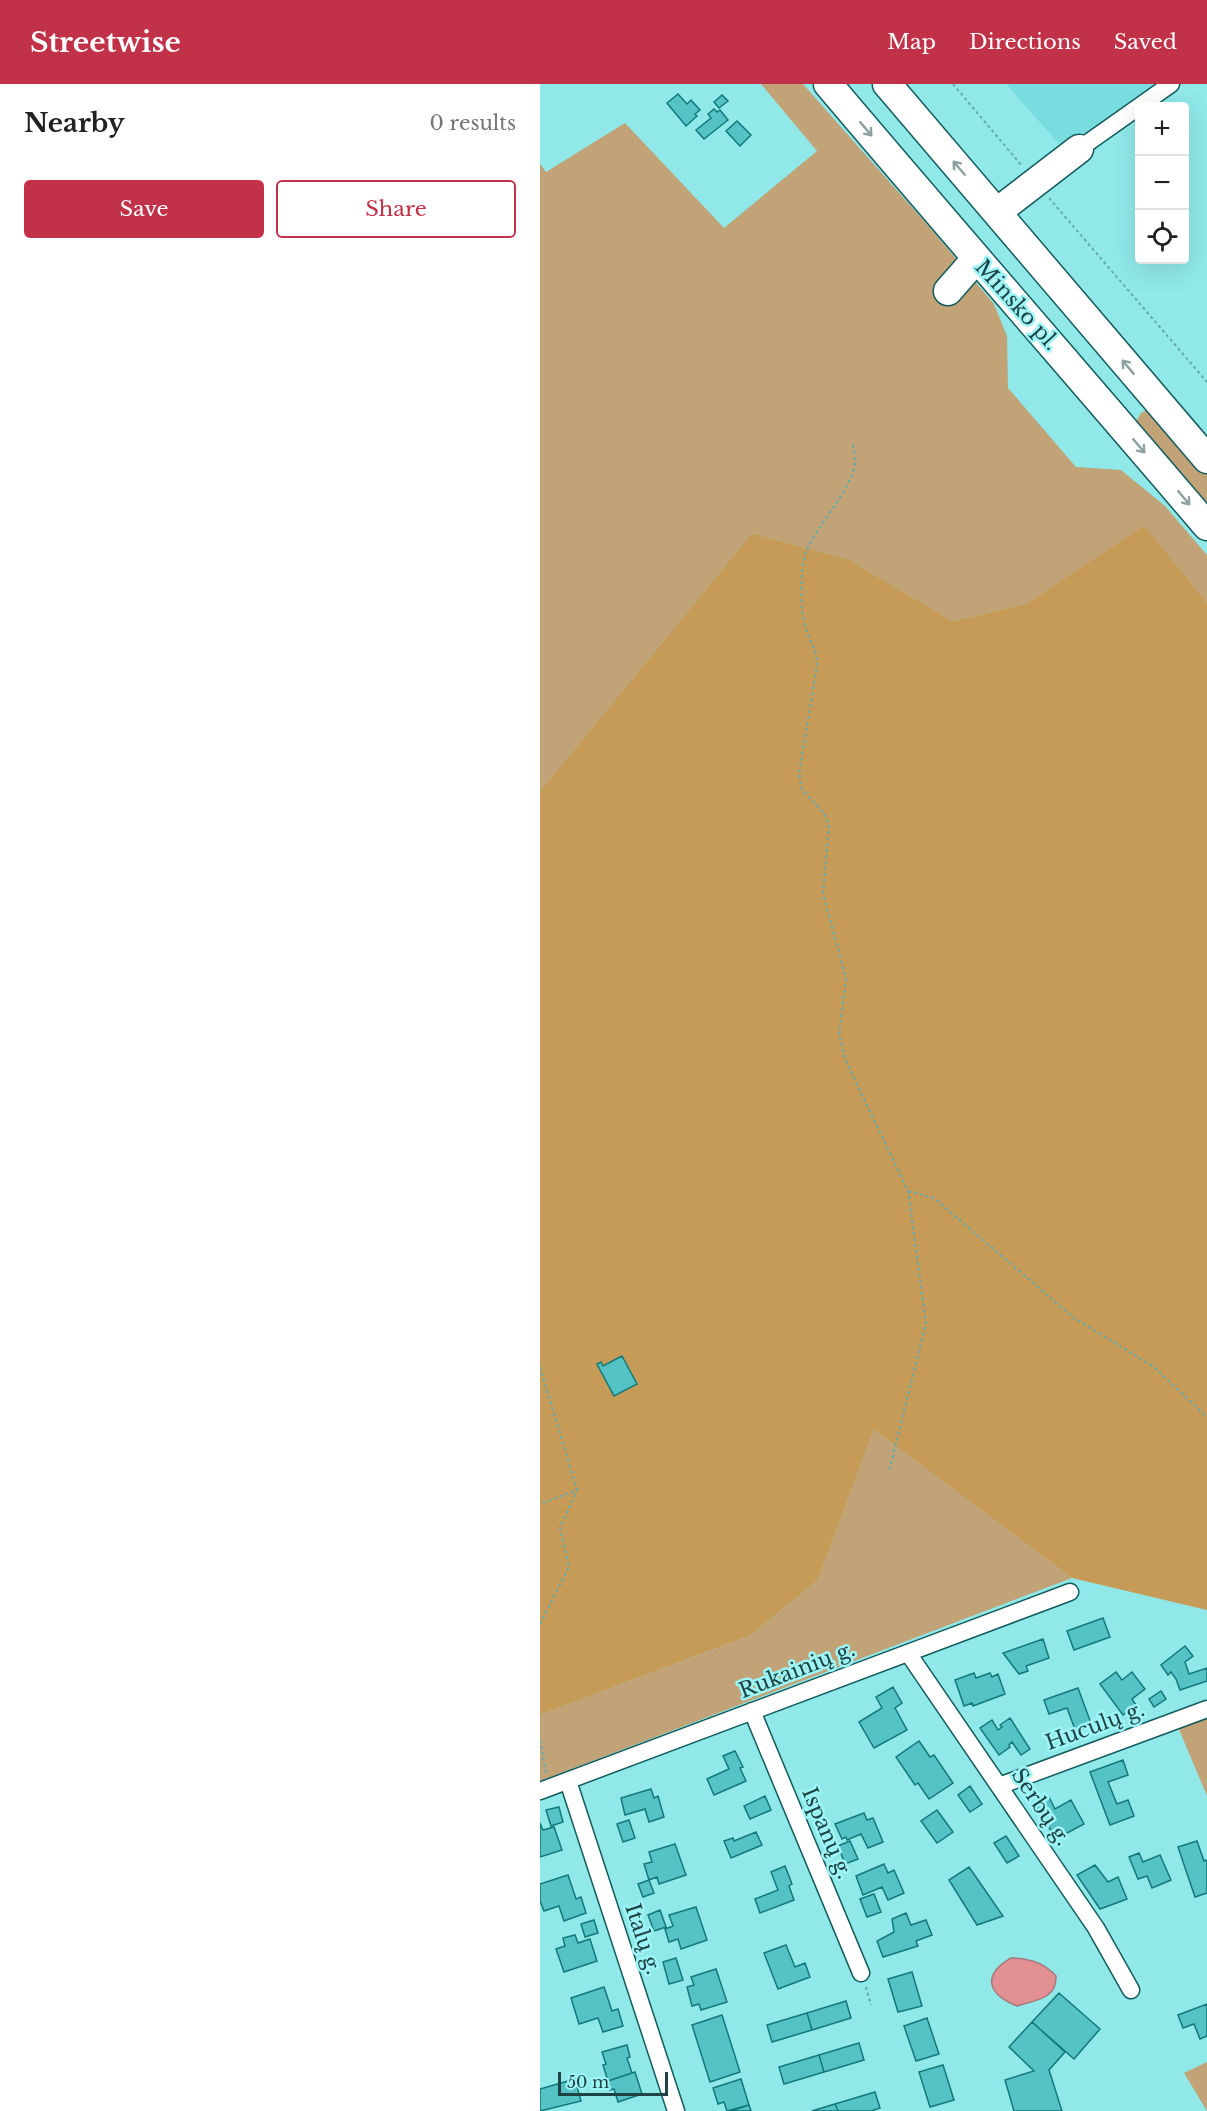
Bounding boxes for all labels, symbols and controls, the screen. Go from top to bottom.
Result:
text: Streetwise [30,25,181,60]
text: Map [887,29,936,55]
text: Directions [969,29,1081,55]
text: Saved [1114,29,1177,55]
map controls [1135,102,1189,264]
button: + [1135,102,1189,156]
text: Nearby [24,107,125,139]
text: 0 results [430,111,516,135]
one-way arrow [859,121,873,136]
button: − [1135,156,1189,210]
one-way arrow [952,161,966,176]
button: Save [24,180,264,238]
button: Share [276,180,516,238]
button: locate [1135,210,1189,264]
street label: Minsko pl. [970,254,1064,356]
one-way arrow [1121,360,1135,375]
one-way arrow [1132,438,1146,453]
one-way arrow [1177,490,1190,506]
street label: Rukainių g. [735,1636,859,1704]
street label: Huculų g. [1042,1696,1148,1756]
street label: Serbų g. [1006,1763,1076,1851]
street label: Ispanų g. [796,1783,858,1883]
street label: Italų g. [619,1900,667,1978]
scale bar [558,2069,668,2096]
text: 50 m [567,2072,609,2092]

